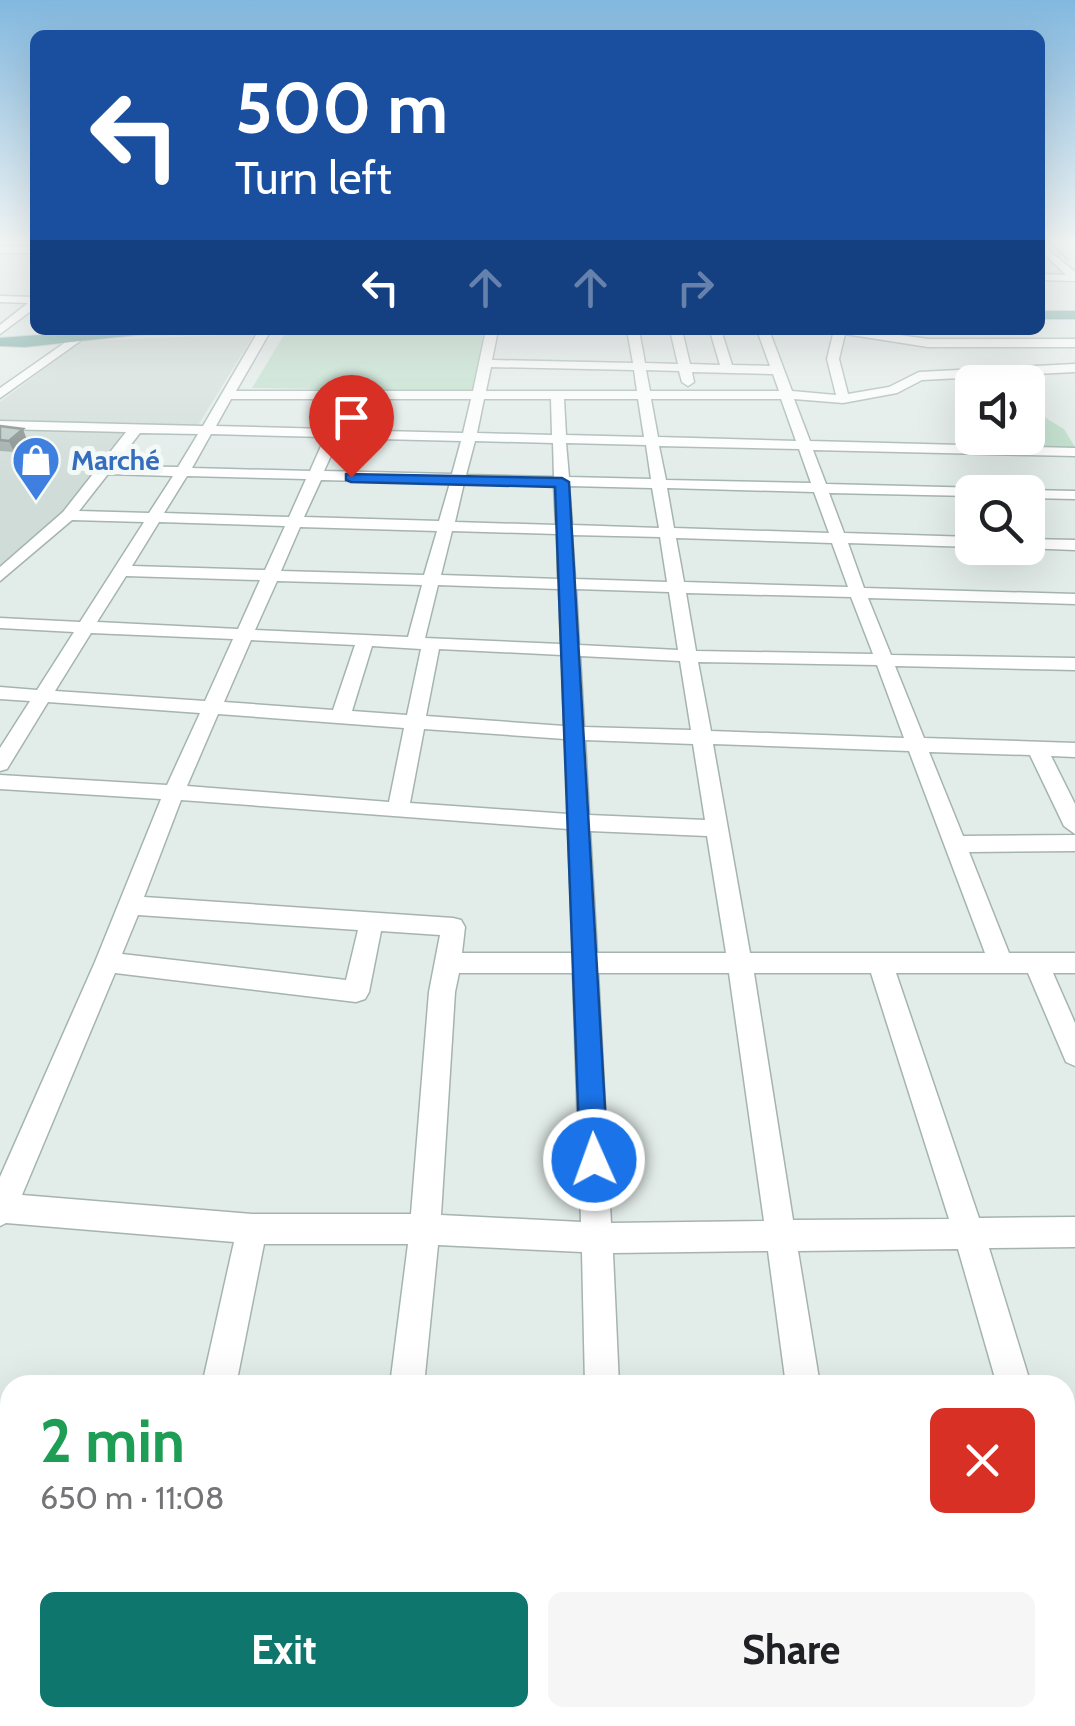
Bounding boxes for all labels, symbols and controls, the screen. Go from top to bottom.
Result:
text: 500 m [235,65,448,151]
icon: left [70,70,200,200]
text: Turn left [235,151,392,205]
icon: left [353,260,408,315]
icon: ahead [458,260,513,315]
icon: ahead [563,260,618,315]
icon: right [668,260,723,315]
map controls [955,365,1045,565]
button: sound [955,365,1045,455]
pin [309,375,394,478]
icon: arrive [324,390,379,445]
shop icon: Marché [10,434,62,502]
place label: Marché [71,443,160,477]
button: search [955,475,1045,565]
position arrow [542,1108,646,1212]
text: 2 min [40,1404,185,1477]
button: close [930,1408,1035,1513]
text: 650 m · 11:08 [40,1478,224,1517]
button: Exit [40,1592,528,1707]
button: Share [548,1592,1035,1707]

